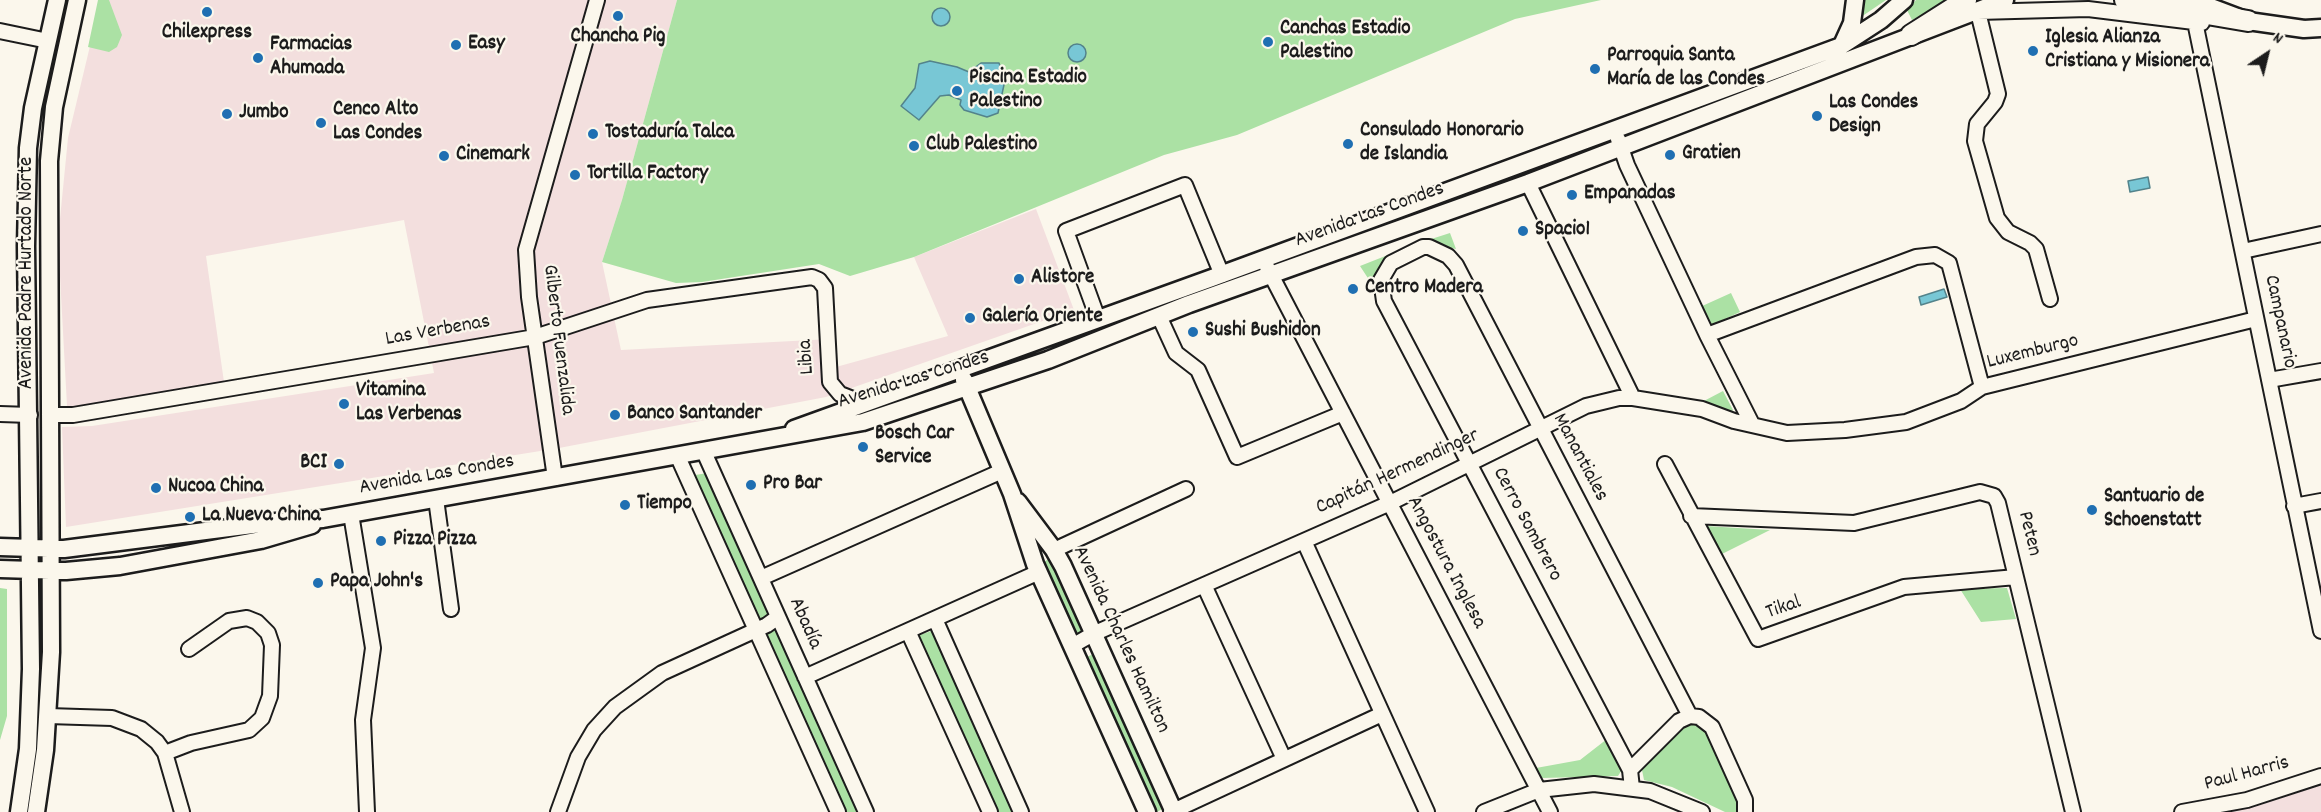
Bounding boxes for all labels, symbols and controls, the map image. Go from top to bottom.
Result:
marker: Chilexpress [200,5,214,19]
marker: Chancha Pig [611,9,625,23]
place label: Canchas Estadio Palestino [1280,17,1410,67]
place label: Chilexpress [162,21,252,47]
north arrow [2237,24,2297,84]
place label: Chancha Pig [571,25,665,51]
place label: Iglesia Alianza Cristiana y Misionera [2045,26,2210,76]
text: N [2268,27,2287,51]
place label: Easy [468,32,505,58]
place label: Farmacias Ahumada [270,33,352,83]
marker: Canchas Estadio Palestino [1261,35,1275,49]
marker: Easy [449,38,463,52]
place label: Parroquia Santa María de las Condes [1607,44,1765,94]
marker: Iglesia Alianza Cristiana y Misionera [2026,44,2040,58]
marker: Farmacias Ahumada [251,51,265,65]
marker: Parroquia Santa María de las Condes [1588,62,1602,76]
place label: Piscina Estadio Palestino [969,66,1087,116]
marker: Piscina Estadio Palestino [950,84,964,98]
place label: Las Condes Design [1829,91,1918,141]
place label: Cenco Alto Las Condes [333,98,422,148]
place label: Jumbo [239,101,289,127]
marker: Jumbo [220,107,234,121]
marker: Las Condes Design [1810,109,1824,123]
marker: Cenco Alto Las Condes [314,116,328,130]
place label: Consulado Honorario de Islandia [1360,119,1524,169]
place label: Tostaduría Talca [605,121,734,147]
marker: Tostaduría Talca [586,127,600,141]
place label: Club Palestino [926,133,1037,159]
marker: Consulado Honorario de Islandia [1341,137,1355,151]
marker: Club Palestino [907,139,921,153]
place label: Gratien [1682,142,1741,168]
place label: Cinemark [456,143,530,169]
marker: Gratien [1663,148,1677,162]
marker: Cinemark [437,149,451,163]
street label: Avenida Padre Hurtado Norte [15,157,41,389]
place label: Tortilla Factory [587,162,708,188]
marker: Tortilla Factory [568,168,582,182]
street label: Avenida Las Condes [1292,177,1448,255]
place label: Empanadas [1584,182,1676,208]
marker: Empanadas [1565,188,1579,202]
place label: Spacio1 [1535,218,1590,244]
marker: Spacio1 [1516,224,1530,238]
street label: Gilberto Fuenzalida [535,263,579,417]
place label: Alistore [1031,266,1094,292]
marker: Alistore [1012,272,1026,286]
street label: Campanario [2257,273,2301,371]
place label: Centro Madera [1365,276,1483,302]
marker: Centro Madera [1346,282,1360,296]
place label: Galería Oriente [982,305,1103,331]
street label: Las Verbenas [384,310,492,354]
marker: Galería Oriente [963,311,977,325]
place label: Sushi Bushidon [1205,319,1321,345]
marker: Sushi Bushidon [1186,325,1200,339]
street label: Luxemburgo [1985,329,2081,377]
street label: Libia [794,339,822,375]
street label: Avenida Las Condes [835,346,993,416]
place label: Vitamina Las Verbenas [356,379,462,429]
marker: Vitamina Las Verbenas [337,397,351,411]
place label: Banco Santander [627,402,762,428]
marker: Banco Santander [608,408,622,422]
street label: Manantiales [1545,410,1613,506]
place label: Bosch Car Service [875,422,954,472]
street label: Capitán Hermendinger [1312,424,1484,522]
marker: Bosch Car Service [856,440,870,454]
street label: Avenida Las Condes [358,450,516,502]
place label: BCI [300,451,327,477]
marker: BCI [332,457,346,471]
street label: Cerro Sombrero [1485,464,1567,586]
place label: Pro Bar [763,472,822,498]
place label: Nucoa China [168,475,263,501]
marker: Pro Bar [744,478,758,492]
marker: Nucoa China [149,481,163,495]
place label: Santuario de Schoenstatt [2104,485,2204,535]
place label: Tiempo [637,492,692,518]
street label: Angostura Inglesa [1400,493,1490,633]
marker: Tiempo [618,498,632,512]
marker: Santuario de Schoenstatt [2085,503,2099,517]
place label: La Nueva China [202,504,321,530]
street label: Peten [2010,509,2046,559]
marker: La Nueva China [183,510,197,524]
place label: Pizza Pizza [393,528,476,554]
marker: Pizza Pizza [374,534,388,548]
street label: Avenida Charles Hamilton [1066,542,1174,738]
place label: Papa John's [330,570,423,596]
marker: Papa John's [311,576,325,590]
street label: Tikal [1763,591,1805,627]
street label: Abadía [782,594,826,654]
street label: Paul Harris [2202,752,2292,798]

